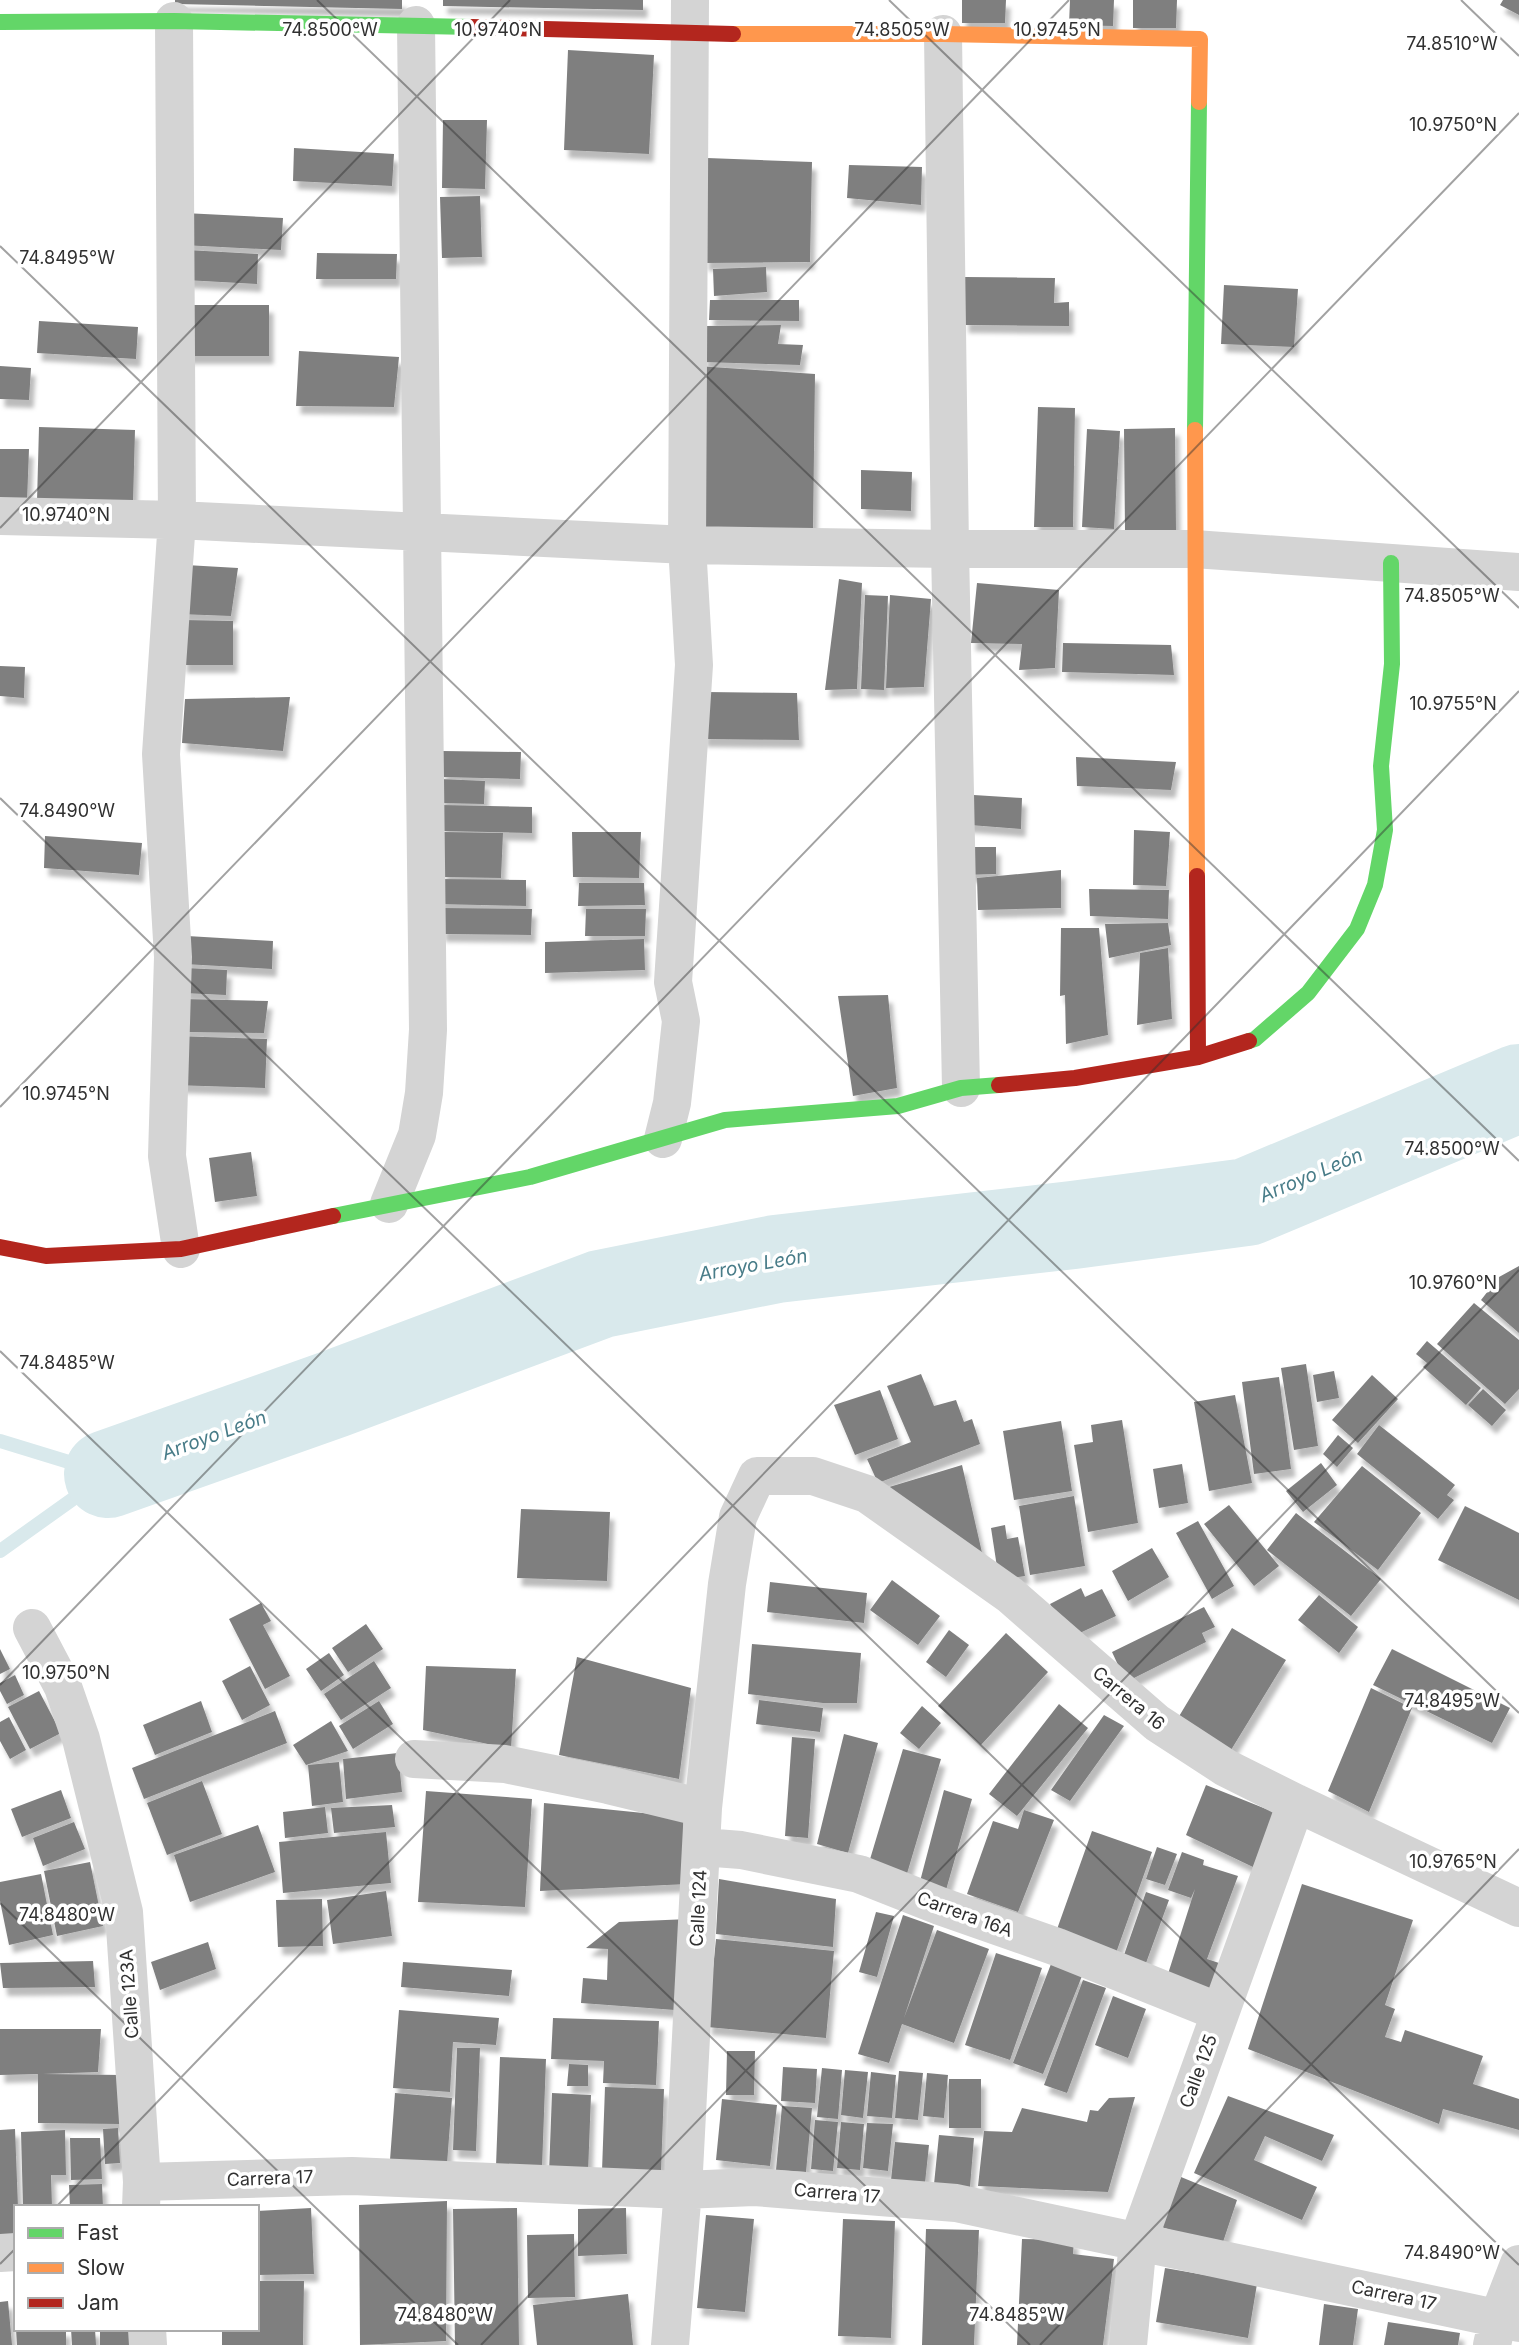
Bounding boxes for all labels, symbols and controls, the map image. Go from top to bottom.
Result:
text: 74.8500°W [282,19,378,40]
text: 10.9740°N [454,19,542,40]
text: 74.8505°W [854,19,950,40]
text: 10.9745°N [1013,19,1101,40]
text: 74.8510°W [1406,33,1498,54]
text: 10.9750°N [1409,114,1497,135]
text: 74.8495°W [19,247,115,268]
text: 10.9740°N [22,504,110,525]
text: 74.8505°W [1404,585,1500,606]
text: 10.9755°N [1409,693,1497,714]
text: 74.8490°W [19,800,115,821]
text: 10.9745°N [22,1083,110,1104]
text: 74.8500°W [1404,1138,1500,1159]
water label: Arroyo León [1255,1143,1366,1207]
water label: Arroyo León [696,1244,809,1286]
text: 10.9760°N [1409,1272,1497,1293]
text: 74.8485°W [19,1352,115,1373]
water label: Arroyo León [158,1405,270,1465]
text: 10.9750°N [22,1662,110,1683]
street label: Carrera 16 [1089,1662,1169,1734]
text: 74.8495°W [1404,1690,1500,1711]
text: 10.9765°N [1409,1851,1497,1872]
street label: Calle 124 [685,1869,711,1947]
street label: Carrera 16A [914,1887,1016,1941]
text: 74.8480°W [19,1904,115,1925]
street label: Calle 123A [115,1949,143,2039]
street label: Calle 125 [1175,2031,1221,2111]
street label: Carrera 17 [226,2166,314,2190]
street label: Carrera 17 [793,2179,881,2207]
legend [14,2205,259,2331]
text: Fast [77,2220,119,2245]
text: 74.8490°W [1404,2242,1500,2263]
text: Slow [77,2255,125,2280]
street label: Carrera 17 [1349,2276,1439,2314]
text: Jam [77,2290,119,2315]
text: 74.8480°W [397,2304,493,2325]
text: 74.8485°W [969,2304,1065,2325]

